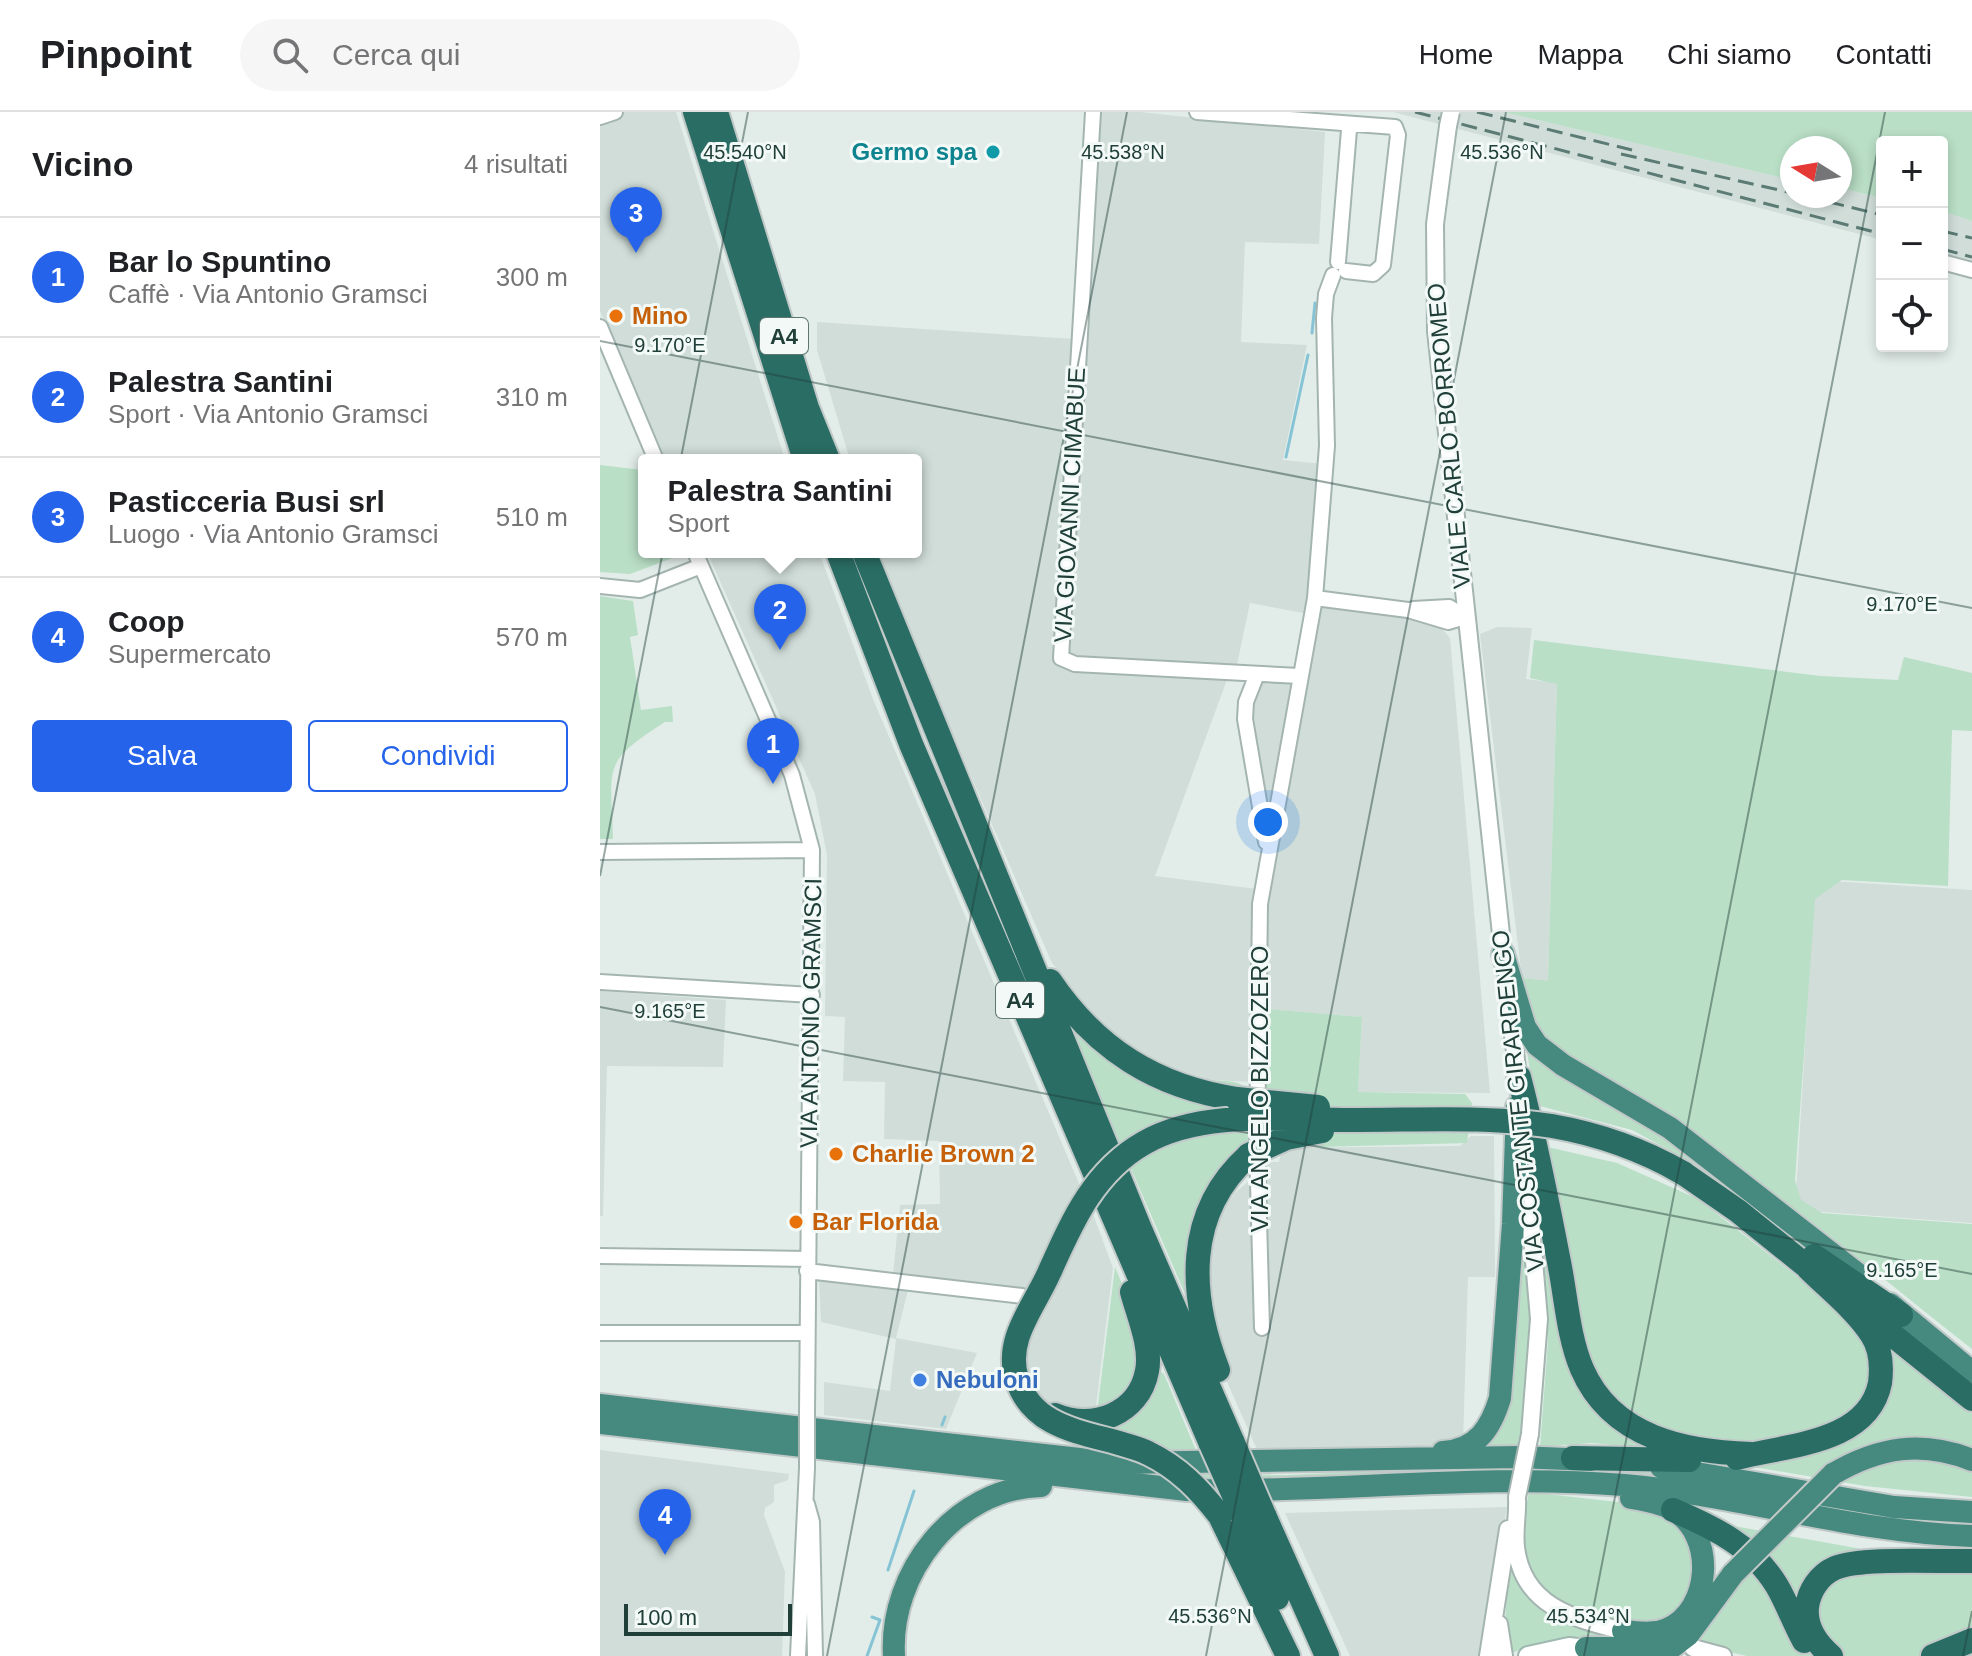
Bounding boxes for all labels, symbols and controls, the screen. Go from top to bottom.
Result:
search box [240,19,800,91]
icon: search [268,33,312,77]
text: Pinpoint [40,34,192,76]
text: Cerca qui [332,38,460,71]
text: Home [1419,39,1493,70]
text: Mappa [1537,39,1623,70]
text: Chi siamo [1667,39,1792,70]
text: Contatti [1836,39,1932,70]
north arrow [1780,136,1852,208]
map controls [1876,136,1948,352]
button: + [1876,136,1948,208]
place label: Germo spa [852,138,978,165]
text: 45.540°N [703,141,787,163]
text: 45.538°N [1081,141,1165,163]
text: 45.536°N [1460,141,1544,163]
marker: Germo spa [984,143,1002,161]
text: Vicino [32,145,133,183]
text: 4 risultati [464,149,568,179]
pin: 3 [610,187,662,253]
button: − [1876,208,1948,280]
text: Bar lo Spuntino [108,245,331,278]
text: 1 [51,262,65,292]
text: 300 m [496,262,568,292]
text: Caffè · Via Antonio Gramsci [108,279,428,309]
button: locate [1876,280,1948,352]
street label: VIALE CARLO BORROMEO [1422,282,1475,590]
place label: Mino [632,302,688,329]
marker: Mino [607,307,625,325]
road number: A4 [760,318,808,354]
text: 9.170°E [634,334,706,356]
text: Palestra Santini [108,365,333,398]
street label: VIA GIOVANNI CIMABUE [1049,367,1090,643]
text: 2 [51,382,65,412]
text: 310 m [496,382,568,412]
text: Sport · Via Antonio Gramsci [108,399,428,429]
popup [638,454,922,558]
text: Palestra Santini [667,474,893,507]
text: Pasticceria Busi srl [108,485,385,518]
text: 3 [51,502,65,532]
text: 510 m [496,502,568,532]
text: Sport [667,508,730,538]
text: Luogo · Via Antonio Gramsci [108,519,438,549]
pin: 2 [754,584,806,650]
text: 9.170°E [1866,593,1938,615]
text: Coop [108,605,185,638]
text: 4 [51,622,65,652]
text: 570 m [496,622,568,652]
text: Supermercato [108,639,271,669]
pin: 1 [747,718,799,784]
button: Salva [32,720,292,792]
button: Condividi [308,720,568,792]
your location [1248,802,1288,842]
street label: VIA ANTONIO GRAMSCI [795,878,826,1148]
street label: VIA COSTANTE GIRARDENGO [1486,929,1549,1273]
street label: VIA ANGELO BIZZOZERO [1246,946,1273,1232]
road number: A4 [996,982,1044,1018]
text: 9.165°E [634,1000,706,1022]
place label: Charlie Brown 2 [852,1140,1035,1167]
marker: Charlie Brown 2 [827,1145,845,1163]
place label: Bar Florida [812,1208,939,1235]
marker: Bar Florida [787,1213,805,1231]
text: 9.165°E [1866,1259,1938,1281]
place label: Nebuloni [936,1366,1039,1393]
marker: Nebuloni [911,1371,929,1389]
pin: 4 [639,1489,691,1555]
scale bar [624,1600,792,1636]
text: 100 m [636,1605,697,1630]
text: 45.536°N [1168,1605,1252,1627]
text: 45.534°N [1546,1605,1630,1627]

